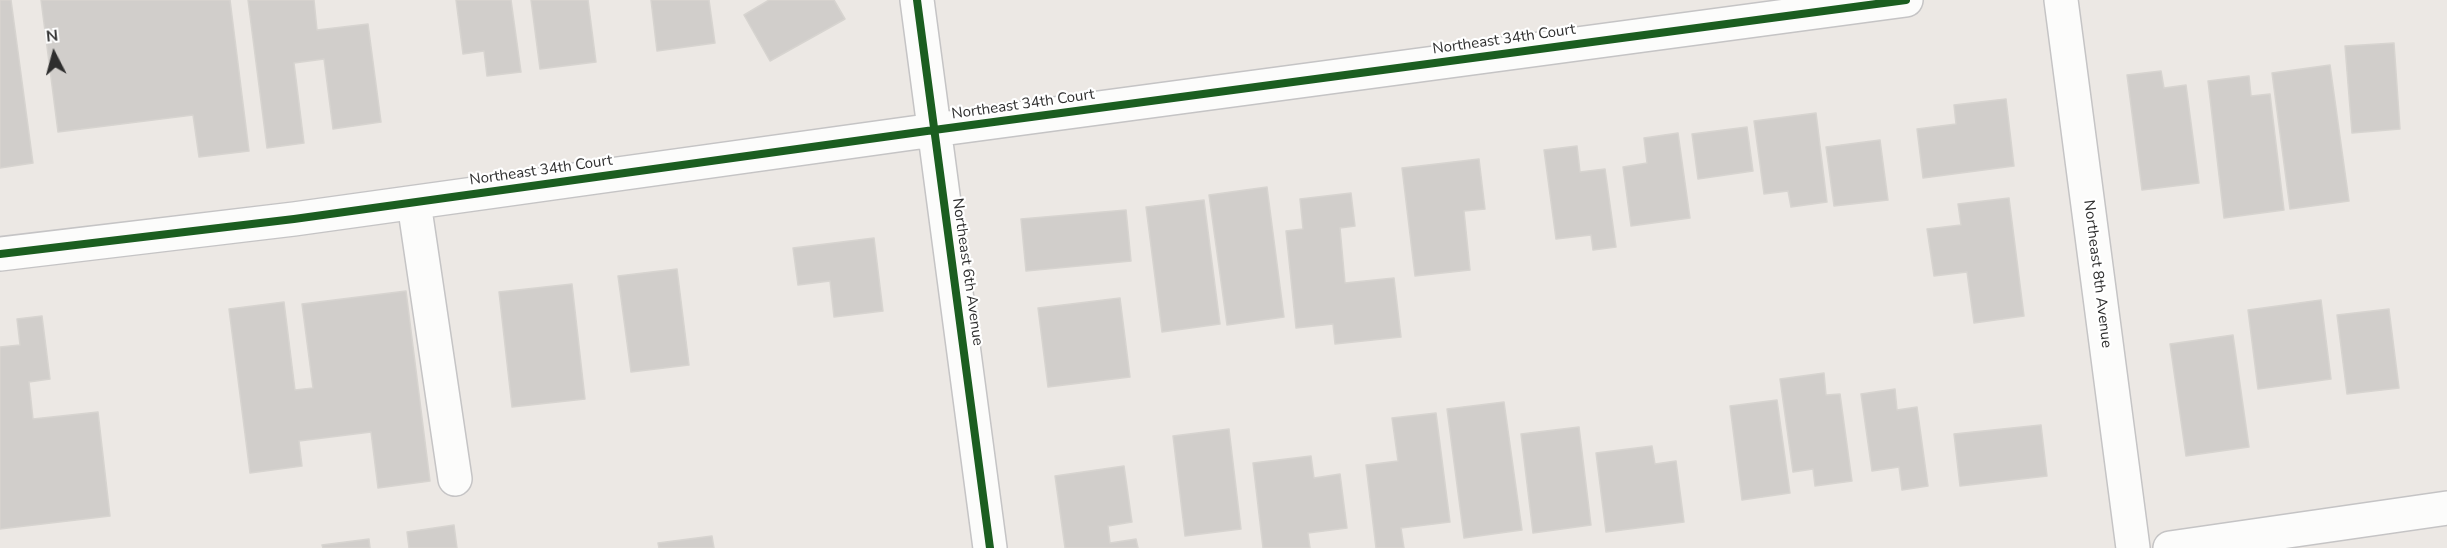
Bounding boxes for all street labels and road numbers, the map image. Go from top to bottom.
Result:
street label: Northeast 34th Court [1431,21,1577,59]
street label: Northeast 34th Court [950,86,1096,124]
street label: Northeast 34th Court [468,152,614,190]
street label: Northeast 6th Avenue [948,197,986,347]
street label: Northeast 8th Avenue [2079,199,2115,349]

